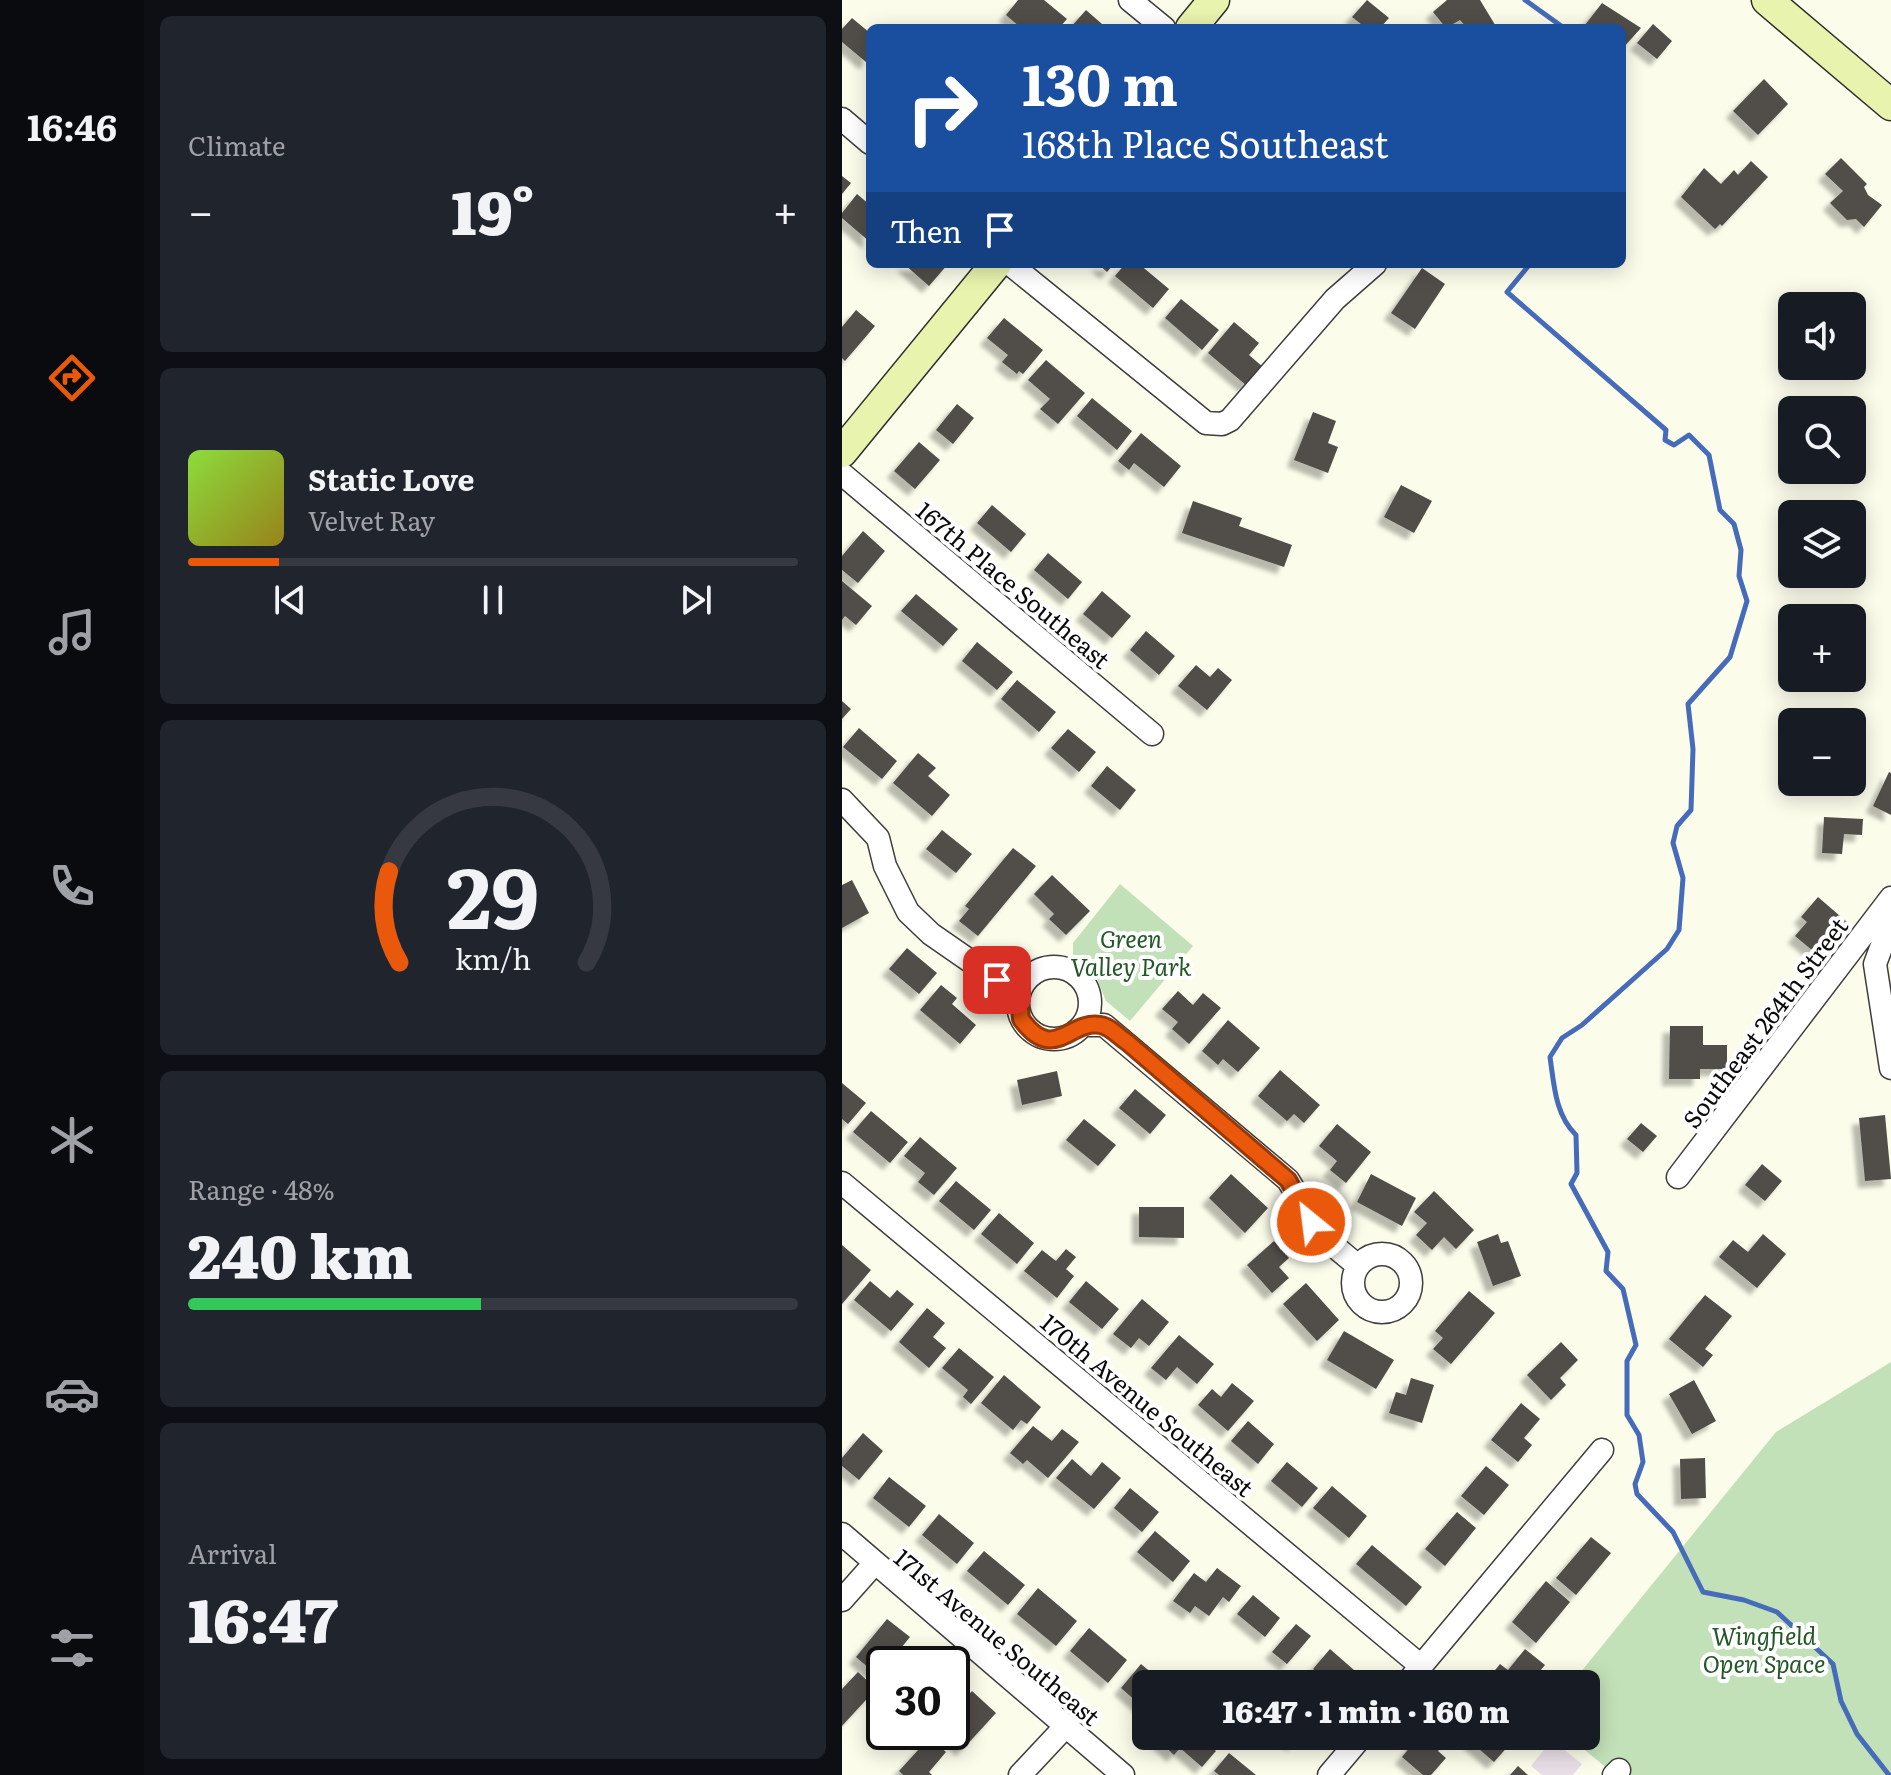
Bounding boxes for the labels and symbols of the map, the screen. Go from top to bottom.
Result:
street label: 167th Place Southeast [910,492,1119,676]
street label: Southeast 264th Street [1673,909,1855,1135]
park label: Green Valley Park [1070,920,1192,983]
pin [963,946,1031,1014]
position arrow [1269,1180,1353,1264]
street label: 170th Avenue Southeast [1034,1304,1262,1504]
street label: 171st Avenue Southeast [888,1539,1109,1733]
park label: Wingfield Open Space [1702,1617,1826,1680]
speed limit sign: 30 [866,1646,970,1750]

